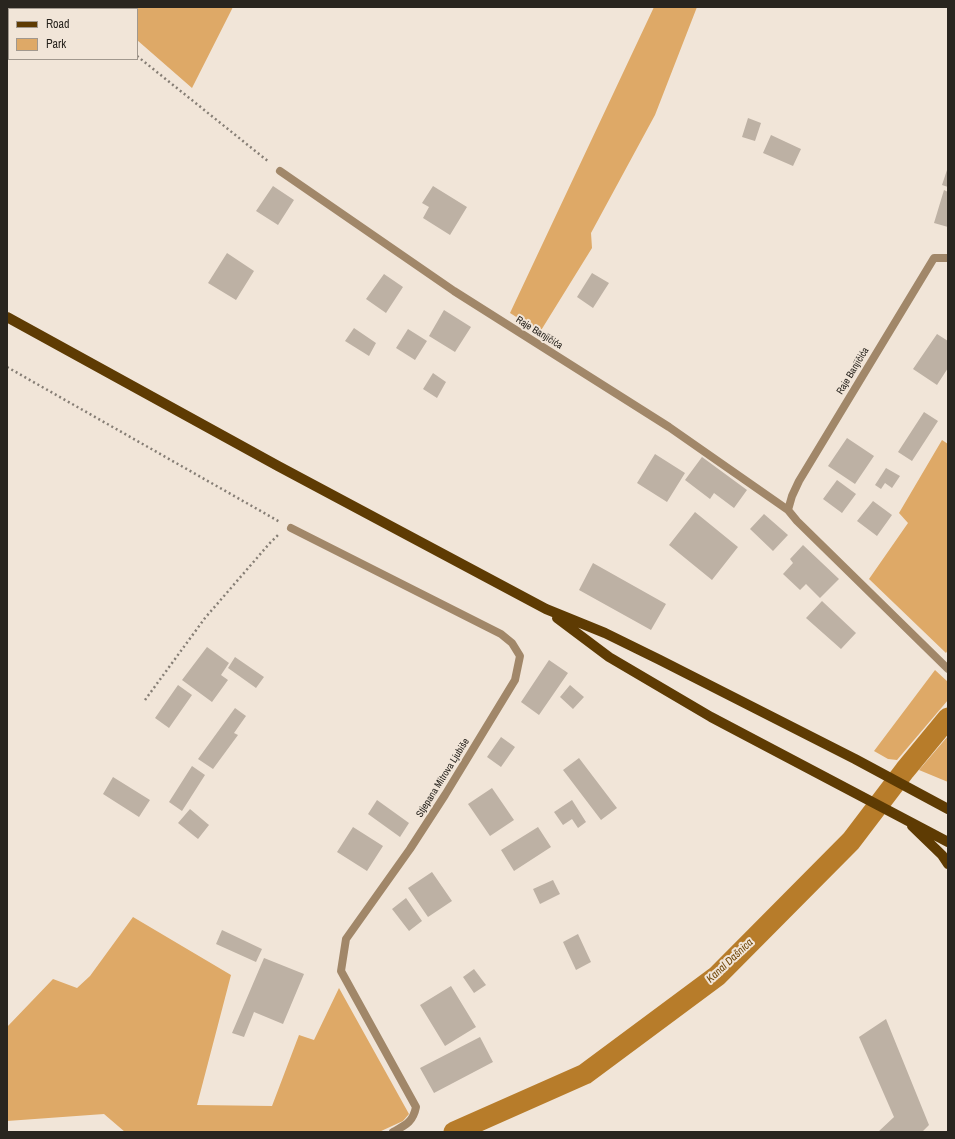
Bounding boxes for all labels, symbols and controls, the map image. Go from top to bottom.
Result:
legend [8,8,138,60]
text: Road [46,16,70,32]
text: Park [46,36,66,52]
street label: Raje Banjičića [513,314,565,352]
street label: Raje Banjičića [834,345,872,397]
street label: Stjepana Mitrova Ljubiše [414,736,472,820]
water label: Kanal Dašnica [704,936,756,986]

